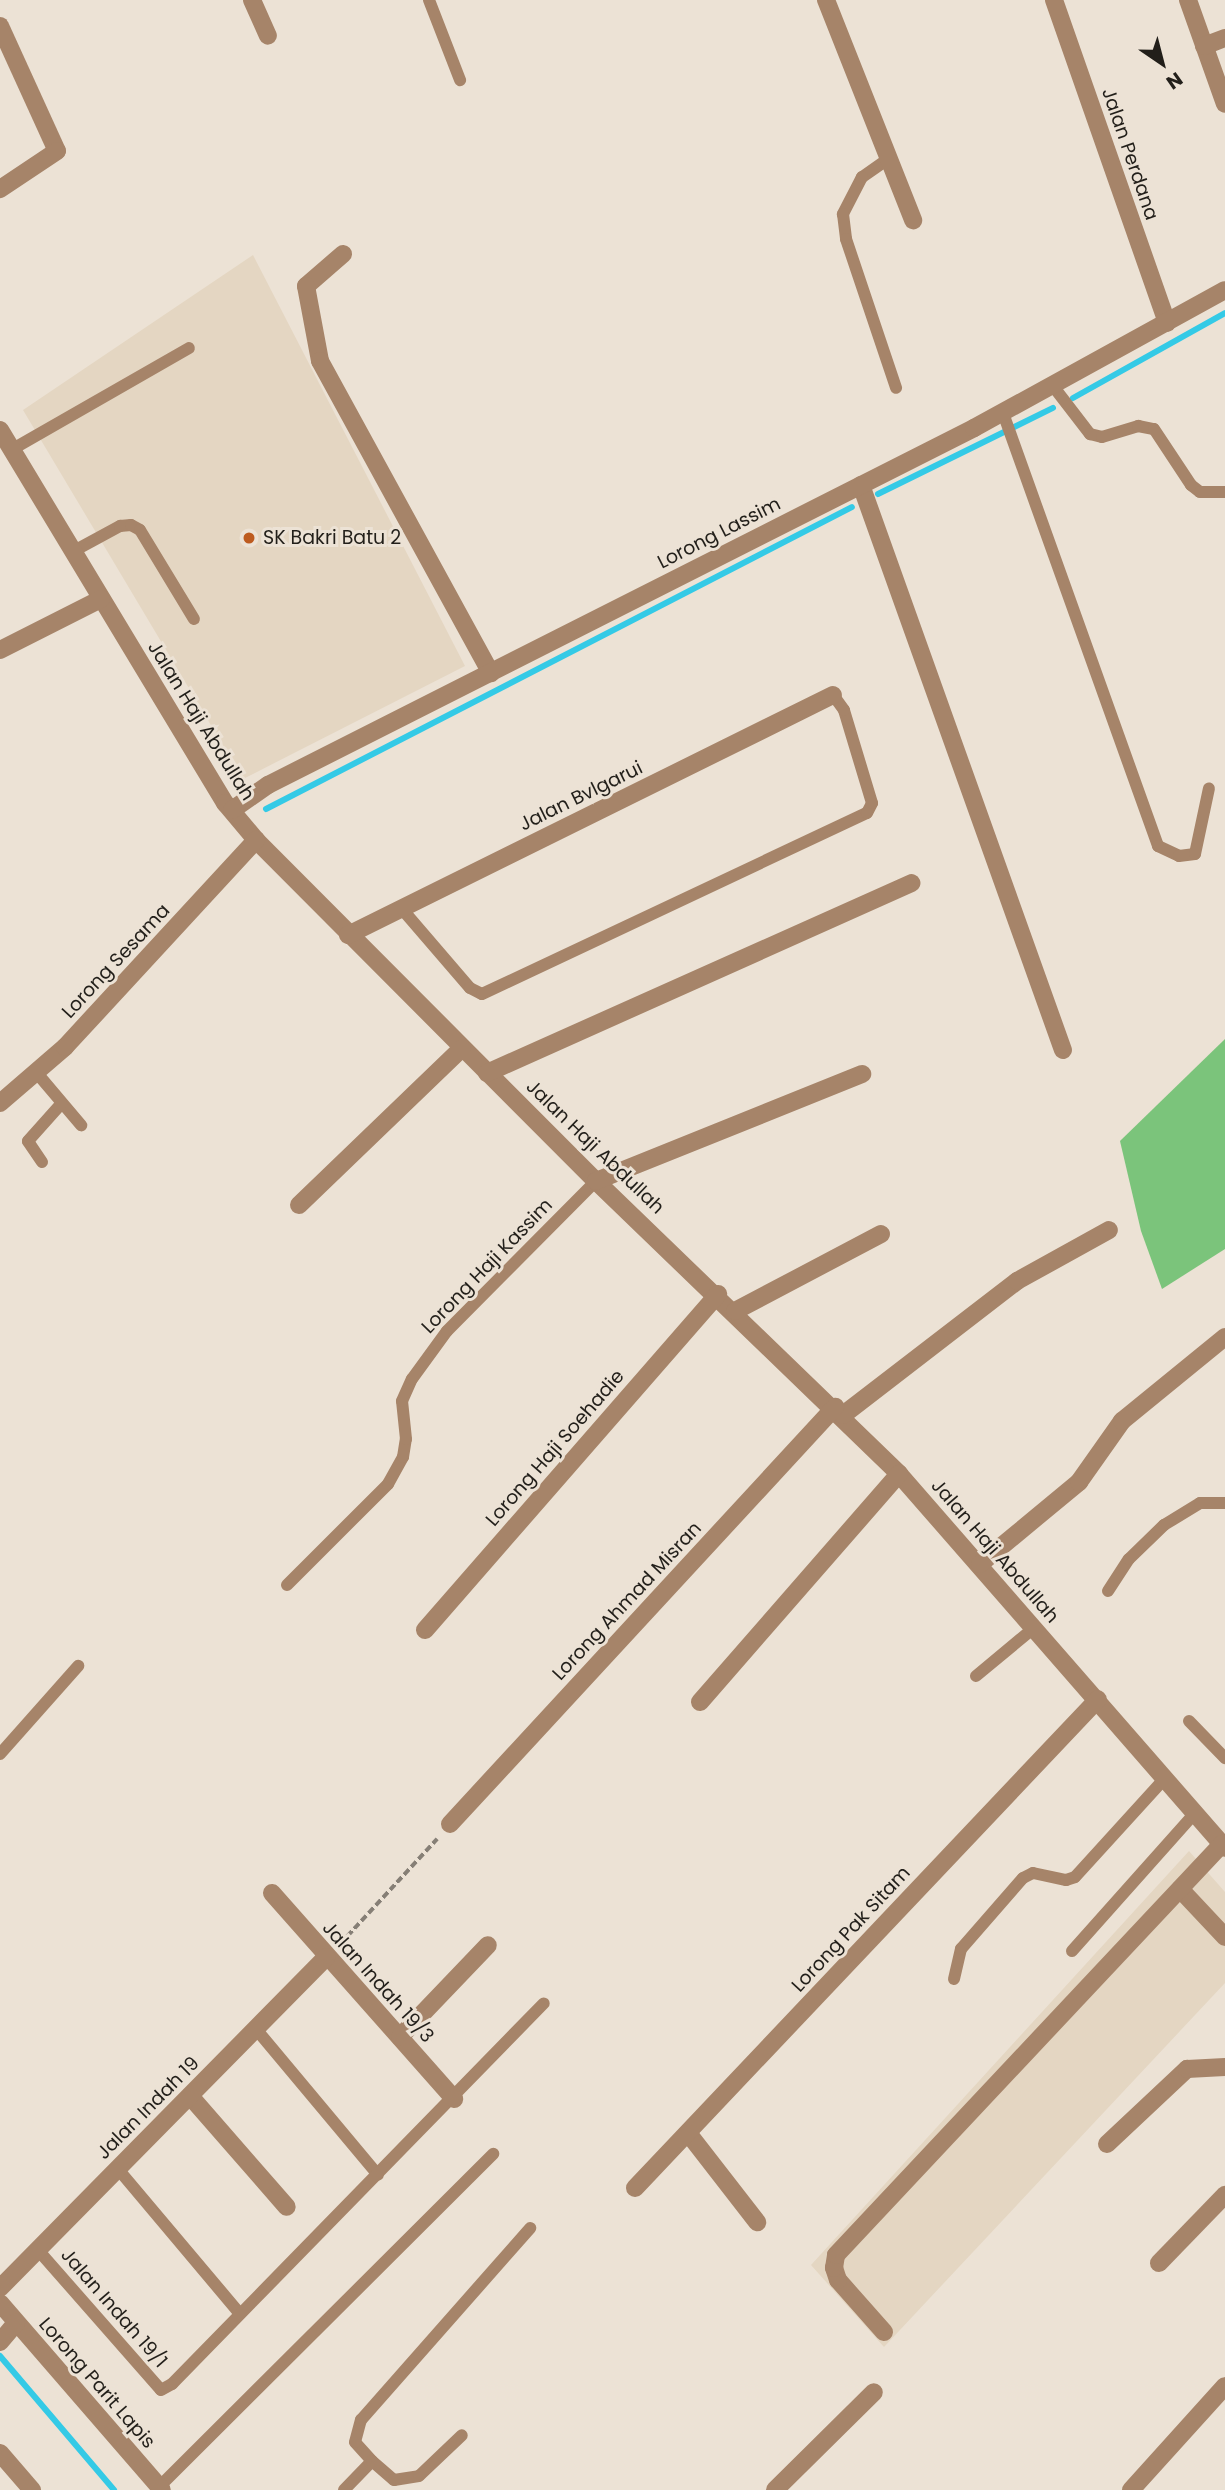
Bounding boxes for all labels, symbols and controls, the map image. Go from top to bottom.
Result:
north arrow [1127,28,1197,98]
text: N [1161,65,1188,96]
street label: Jalan Perdana [1097,85,1163,223]
street label: Lorong Lassim [654,492,784,574]
place label: SK Bakri Batu 2 [263,527,401,549]
marker: SK Bakri Batu 2 [241,530,257,546]
street label: Jalan Haji Abdullah [143,637,259,805]
street label: Jalan Bvlgarui [516,756,646,836]
street label: Lorong Sesama [57,899,175,1023]
street label: Jalan Haji Abdullah [521,1075,669,1219]
street label: Lorong Haji Kassim [417,1194,557,1338]
street label: Lorong Haji Soehadie [481,1365,629,1531]
street label: Jalan Haji Abdullah [926,1474,1064,1628]
street label: Lorong Ahmad Misran [548,1517,706,1685]
street label: Lorong Pak Sitam [787,1861,915,1997]
street label: Jalan Indah 19/3 [317,1917,439,2047]
street label: Jalan Indah 19 [92,2052,204,2164]
street label: Jalan Indah 19/1 [56,2244,172,2372]
street label: Lorong Parit Lapis [34,2313,160,2453]

